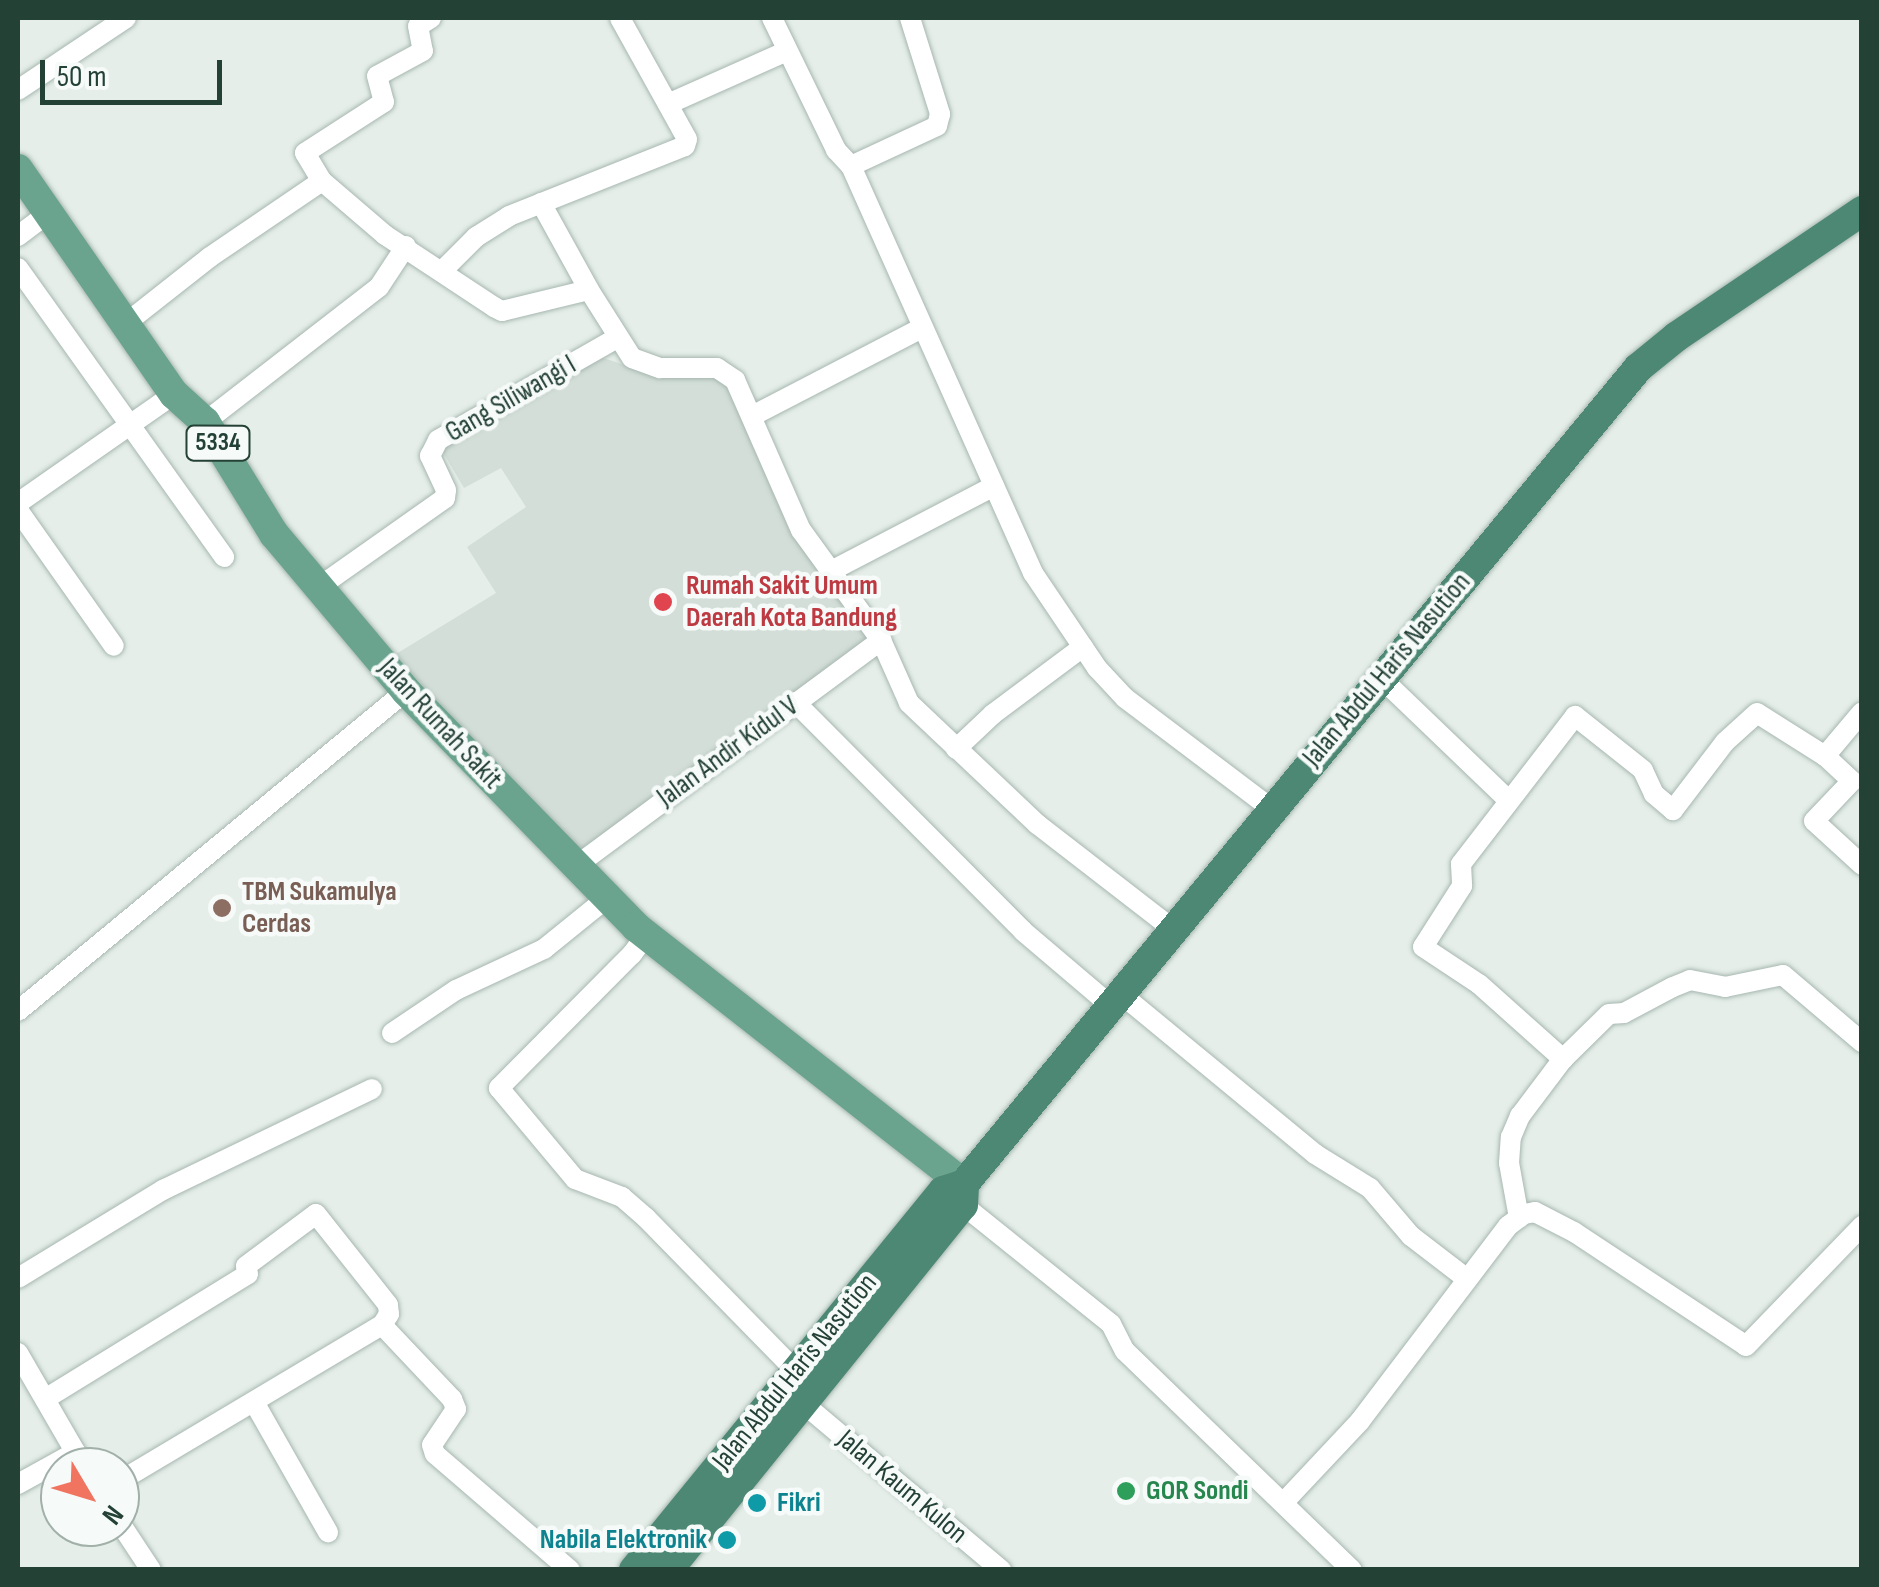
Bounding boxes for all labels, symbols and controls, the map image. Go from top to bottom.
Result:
scale bar [45,40,228,102]
text: 50 m [57,59,106,95]
street label: Gang Siliwangi I [440,348,582,450]
road number: 5334 [183,423,253,463]
street label: Jalan Abdul Haris Nasution [1296,566,1478,774]
place label: Rumah Sakit Umum Daerah Kota Bandung [686,569,897,635]
marker: Rumah Sakit Umum Daerah Kota Bandung [650,589,676,615]
street label: Jalan Rumah Sakit [371,652,509,796]
street label: Jalan Andir Kidul V [651,690,805,814]
place label: TBM Sukamulya Cerdas [242,875,397,941]
marker: TBM Sukamulya Cerdas [211,897,233,919]
street label: Jalan Abdul Haris Nasution [706,1267,884,1477]
street label: Jalan Kaum Kulon [830,1423,974,1551]
north arrow [40,1447,140,1547]
place label: GOR Sondi [1146,1474,1249,1508]
marker: GOR Sondi [1115,1480,1137,1502]
place label: Fikri [777,1486,821,1520]
marker: Fikri [746,1492,768,1514]
text: N [95,1498,130,1531]
place label: Nabila Elektronik [540,1523,707,1557]
marker: Nabila Elektronik [716,1529,738,1551]

